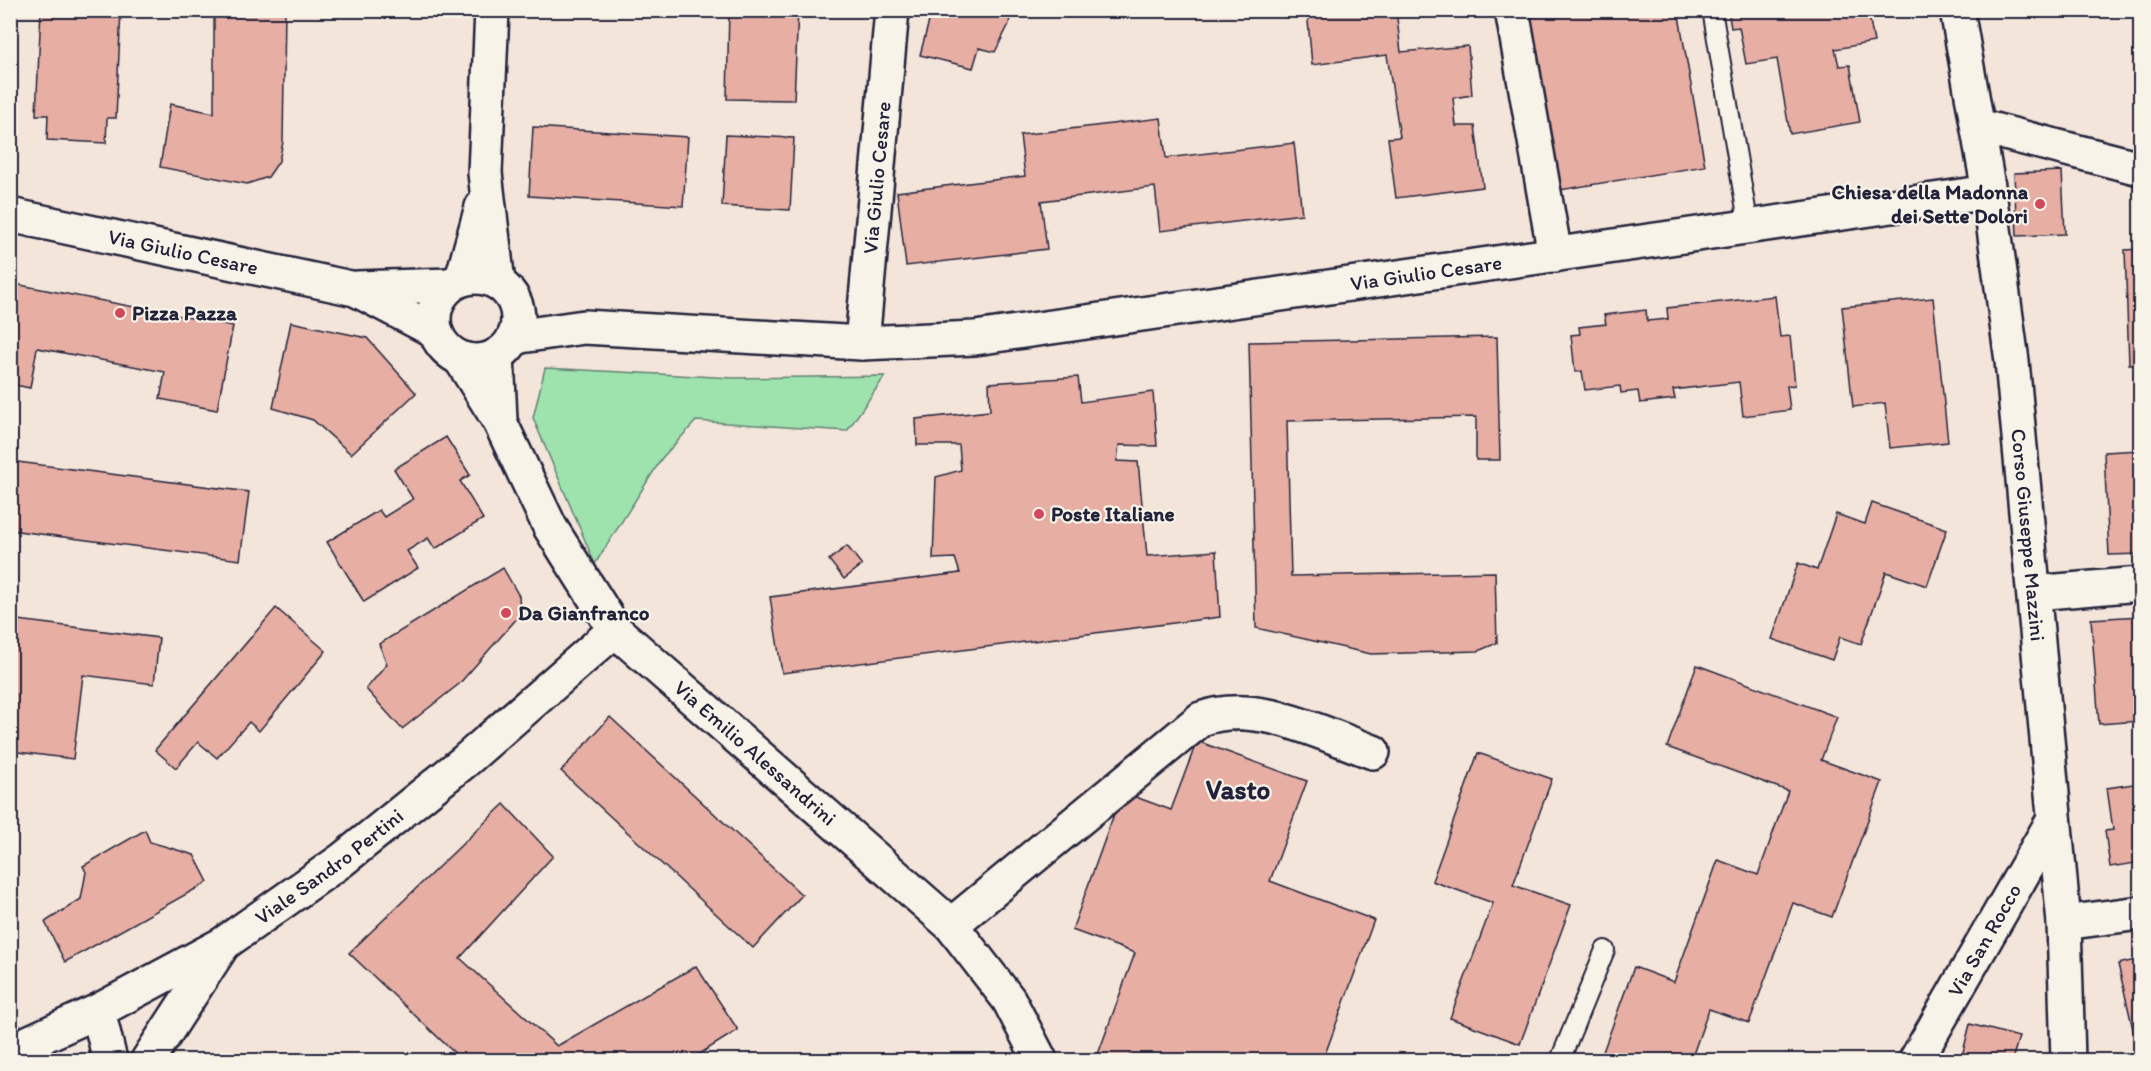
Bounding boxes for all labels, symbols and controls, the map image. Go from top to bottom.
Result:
street label: Via Giulio Cesare [857,100,896,255]
place label: Chiesa della Madonna dei Sette Dolori [1832,179,2029,228]
marker: Chiesa della Madonna dei Sette Dolori [2033,197,2047,211]
street label: Via Giulio Cesare [106,223,260,280]
street label: Via Giulio Cesare [1349,249,1503,296]
place label: Pizza Pazza [132,300,238,325]
marker: Pizza Pazza [113,306,127,320]
street label: Corso Giuseppe Mazzini [2006,427,2051,642]
place label: Poste Italiane [1051,501,1175,526]
marker: Poste Italiane [1032,507,1046,521]
place label: Da Gianfranco [518,600,650,625]
marker: Da Gianfranco [499,606,513,620]
street label: Via Emilio Alessandrini [669,675,842,830]
district label: Vasto [1206,773,1271,806]
street label: Viale Sandro Pertini [250,803,408,929]
street label: Via San Rocco [1942,879,2026,1001]

